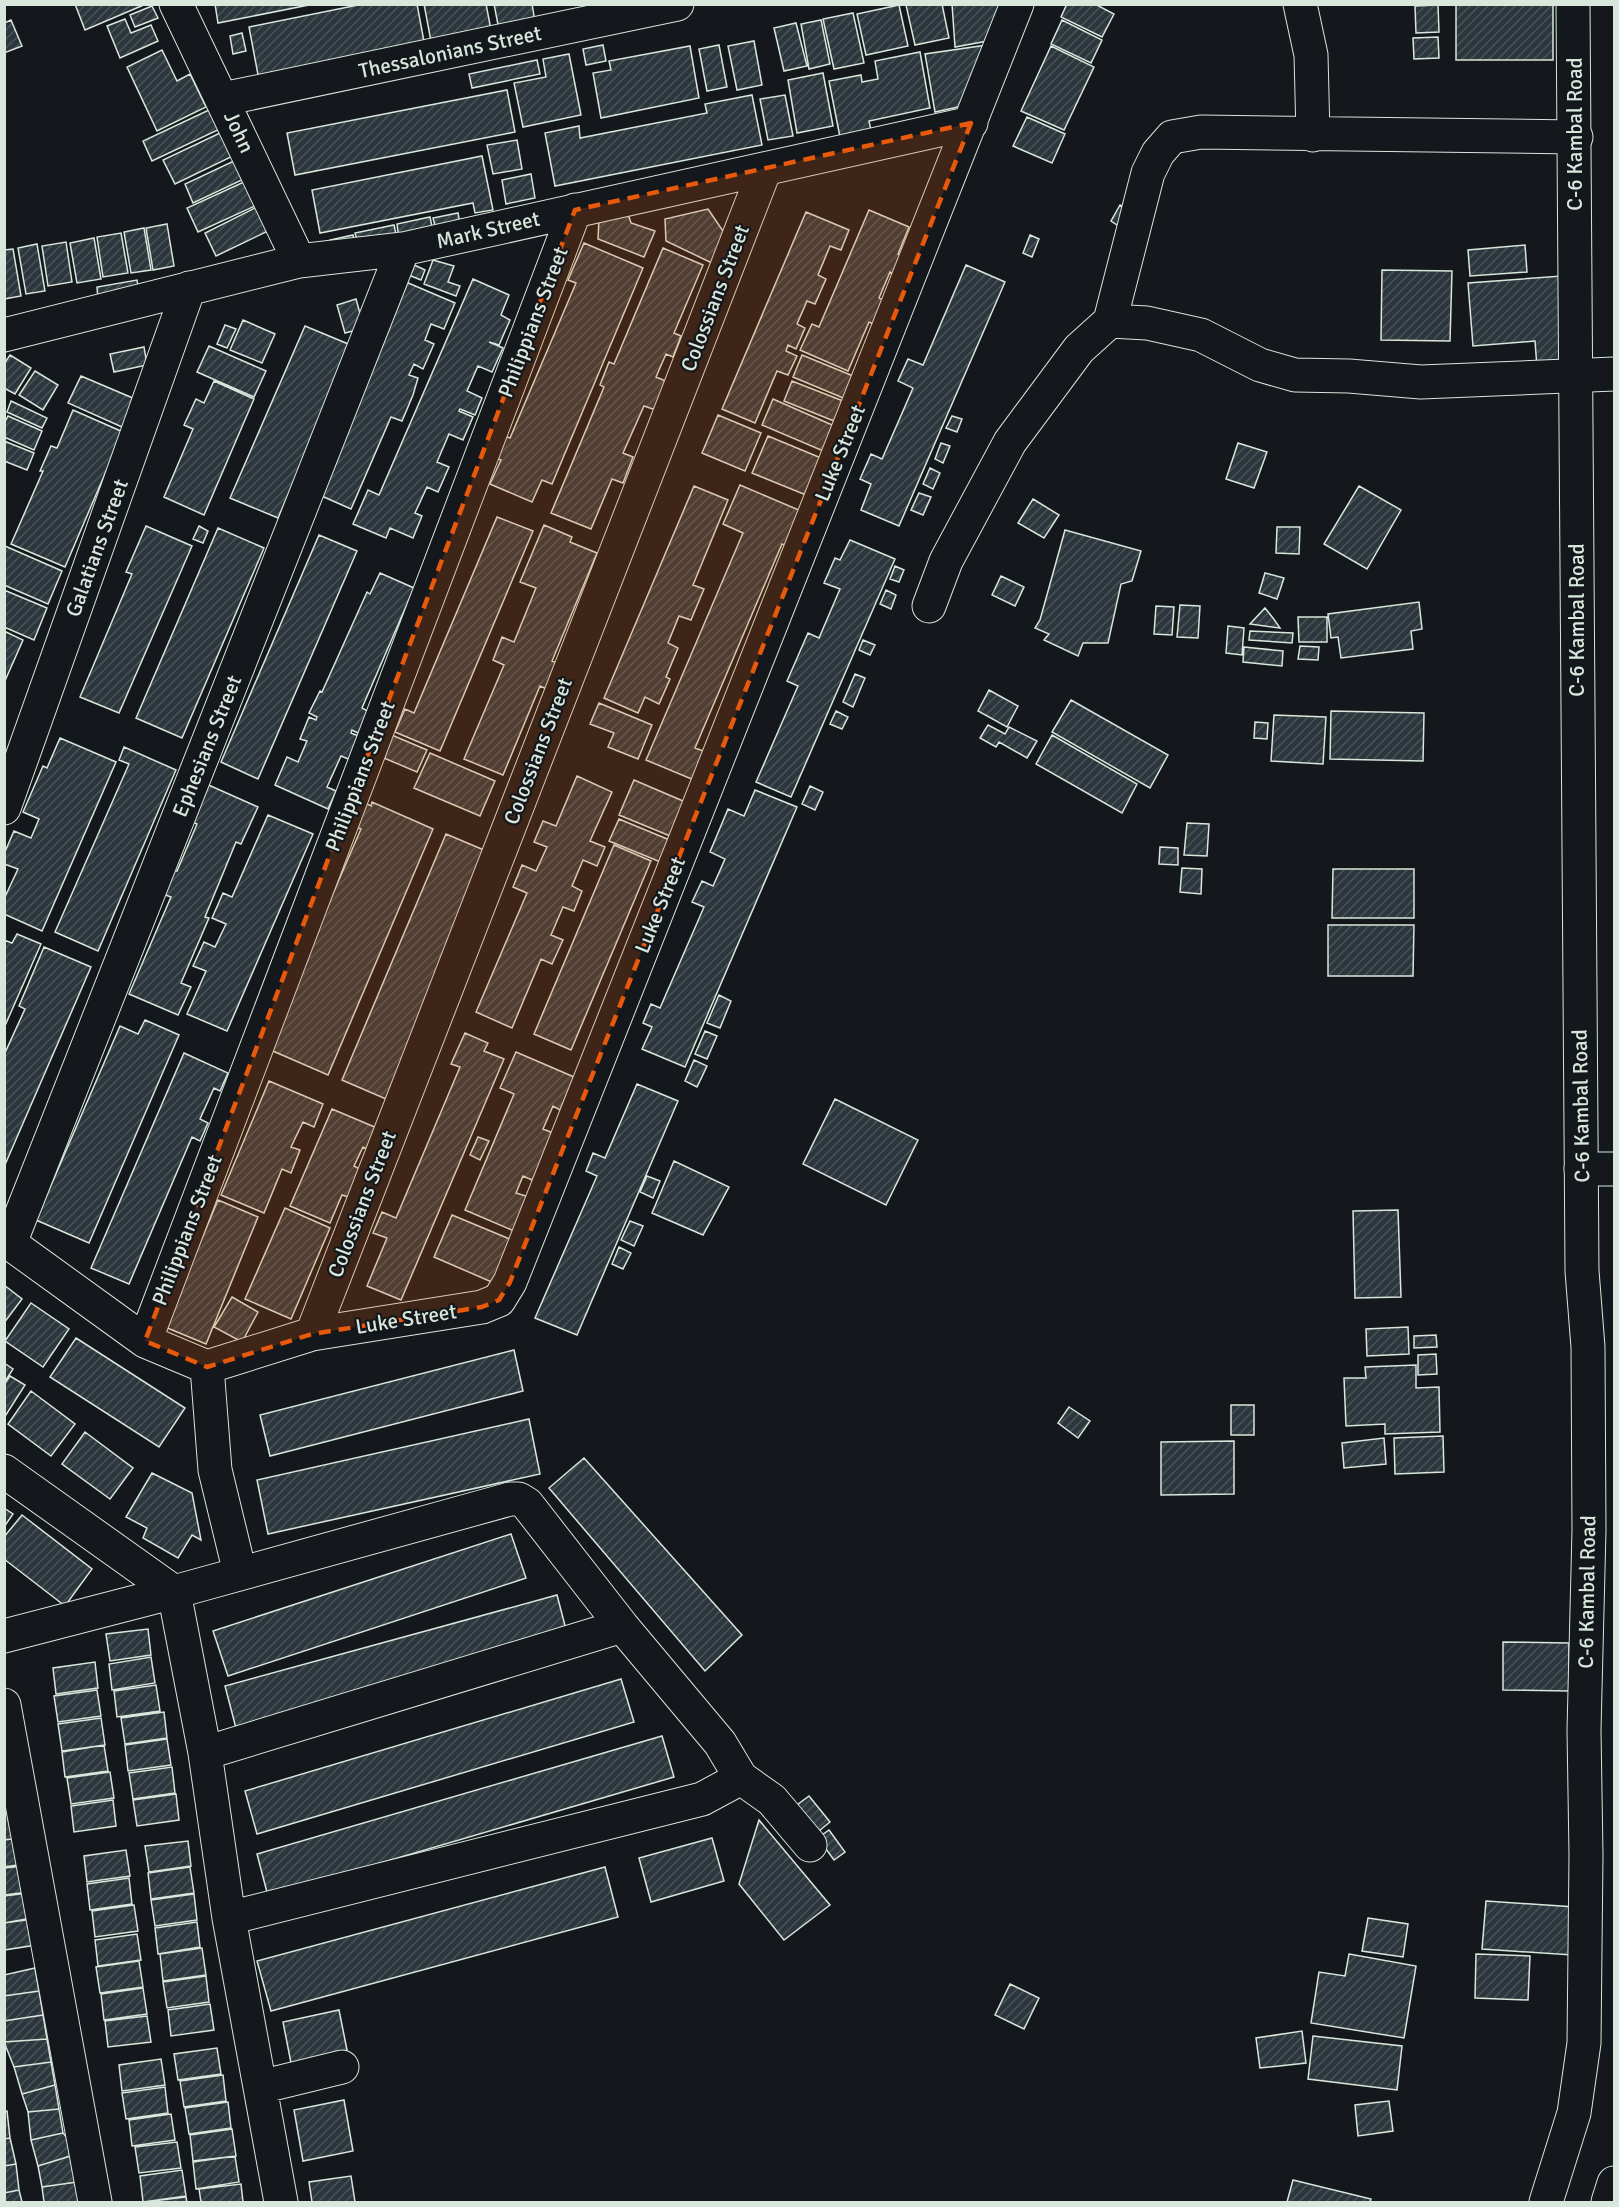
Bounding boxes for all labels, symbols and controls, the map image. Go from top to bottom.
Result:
street label: Thessalonians Street [356,20,544,84]
street label: C-6 Kambal Road [1562,57,1588,211]
street label: John [218,107,260,157]
street label: Mark Street [434,206,542,254]
street label: Colossians Street [675,221,755,375]
street label: Philippians Street [492,243,574,401]
street label: Luke Street [809,401,871,505]
street label: Galatians Street [60,476,134,620]
street label: C-6 Kambal Road [1564,543,1590,697]
street label: Ephesians Street [167,671,247,821]
street label: Colossians Street [498,674,578,828]
street label: Philippians Street [319,697,401,855]
street label: Luke Street [629,853,691,957]
street label: C-6 Kambal Road [1567,1029,1595,1183]
street label: Colossians Street [322,1127,402,1281]
street label: Philippians Street [146,1151,228,1309]
street label: Luke Street [354,1298,458,1340]
street label: C-6 Kambal Road [1573,1515,1601,1669]

